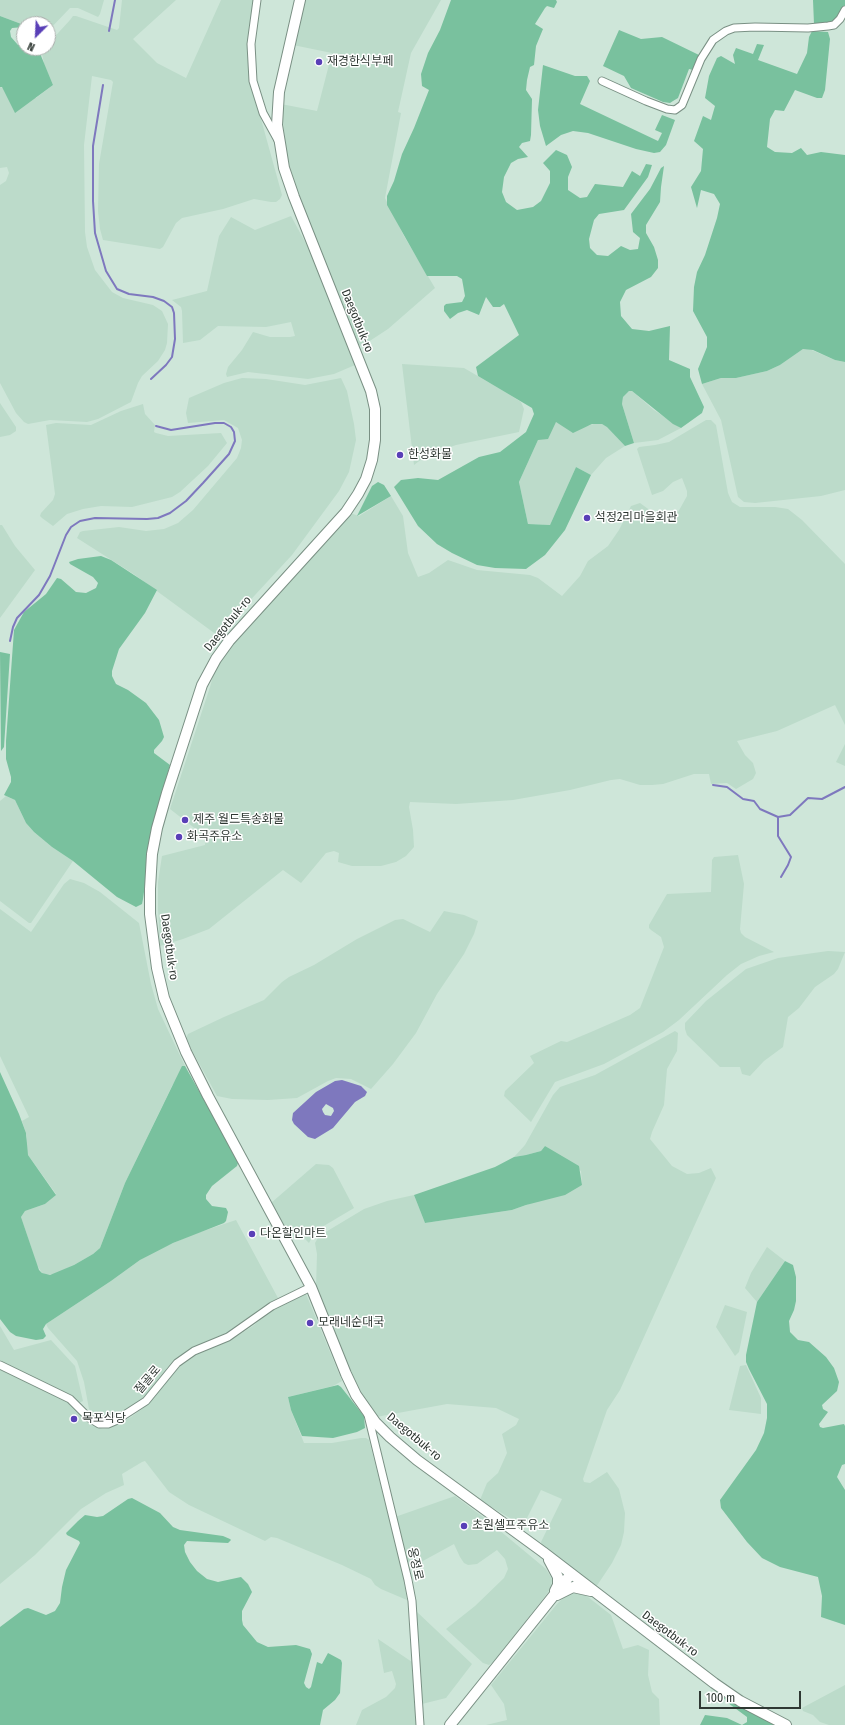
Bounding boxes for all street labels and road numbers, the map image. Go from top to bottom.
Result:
street label: Daegotbuk-ro [338,287,376,355]
street label: Daegotbuk-ro [201,594,255,654]
street label: Daegotbuk-ro [157,913,181,981]
street label: 절골로 [132,1363,164,1397]
street label: Daegotbuk-ro [384,1410,444,1464]
street label: 옹정로 [404,1546,426,1582]
street label: Daegotbuk-ro [639,1608,701,1660]

